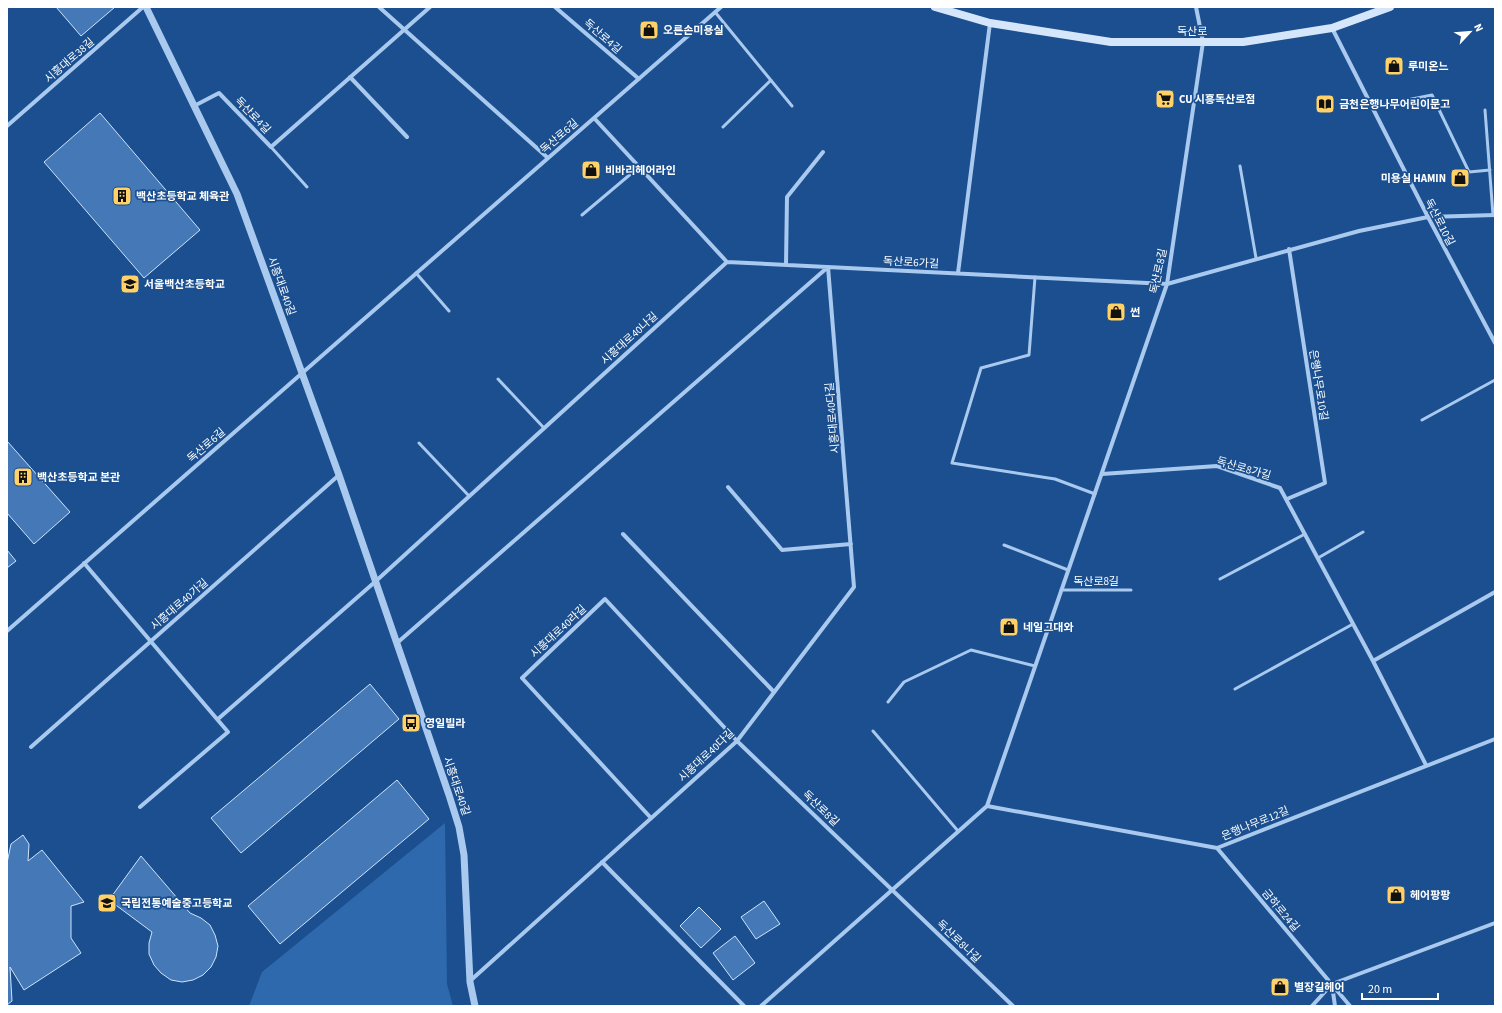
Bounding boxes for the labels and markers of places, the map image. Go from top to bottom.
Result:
shop icon: 오른손미용실 [638,19,660,41]
place label: 오른손미용실 [663,23,724,38]
shop icon: 루미온느 [1383,55,1405,77]
place label: 루미온느 [1408,59,1448,74]
supermarket icon: CU 시흥독산로점 [1154,88,1176,110]
place label: CU 시흥독산로점 [1179,92,1255,107]
library icon: 금천은행나무어린이문고 [1314,93,1336,115]
place label: 금천은행나무어린이문고 [1339,97,1450,112]
shop icon: 비바리헤어라인 [580,159,602,181]
place label: 비바리헤어라인 [605,163,676,178]
shop icon: 미용실 HAMIN [1449,167,1471,189]
place label: 미용실 HAMIN [1381,171,1446,186]
building icon: 백산초등학교 체육관 [111,185,133,207]
place label: 백산초등학교 체육관 [136,189,229,204]
school or university icon: 서울백산초등학교 [119,273,141,295]
place label: 서울백산초등학교 [144,277,225,292]
shop icon: 썬 [1105,301,1127,323]
place label: 썬 [1130,305,1140,320]
building icon: 백산초등학교 본관 [12,466,34,488]
place label: 백산초등학교 본관 [37,470,120,485]
shop icon: 네일그대와 [998,616,1020,638]
place label: 네일그대와 [1023,620,1074,635]
bus stop icon: 영일빌라 [400,712,422,734]
place label: 영일빌라 [425,716,465,731]
shop icon: 헤어팡팡 [1385,884,1407,906]
place label: 헤어팡팡 [1410,888,1450,903]
school or university icon: 국립전통예술중고등학교 [96,892,118,914]
place label: 국립전통예술중고등학교 [121,896,232,911]
shop icon: 별장길헤어 [1269,976,1291,998]
place label: 별장길헤어 [1294,980,1345,995]

